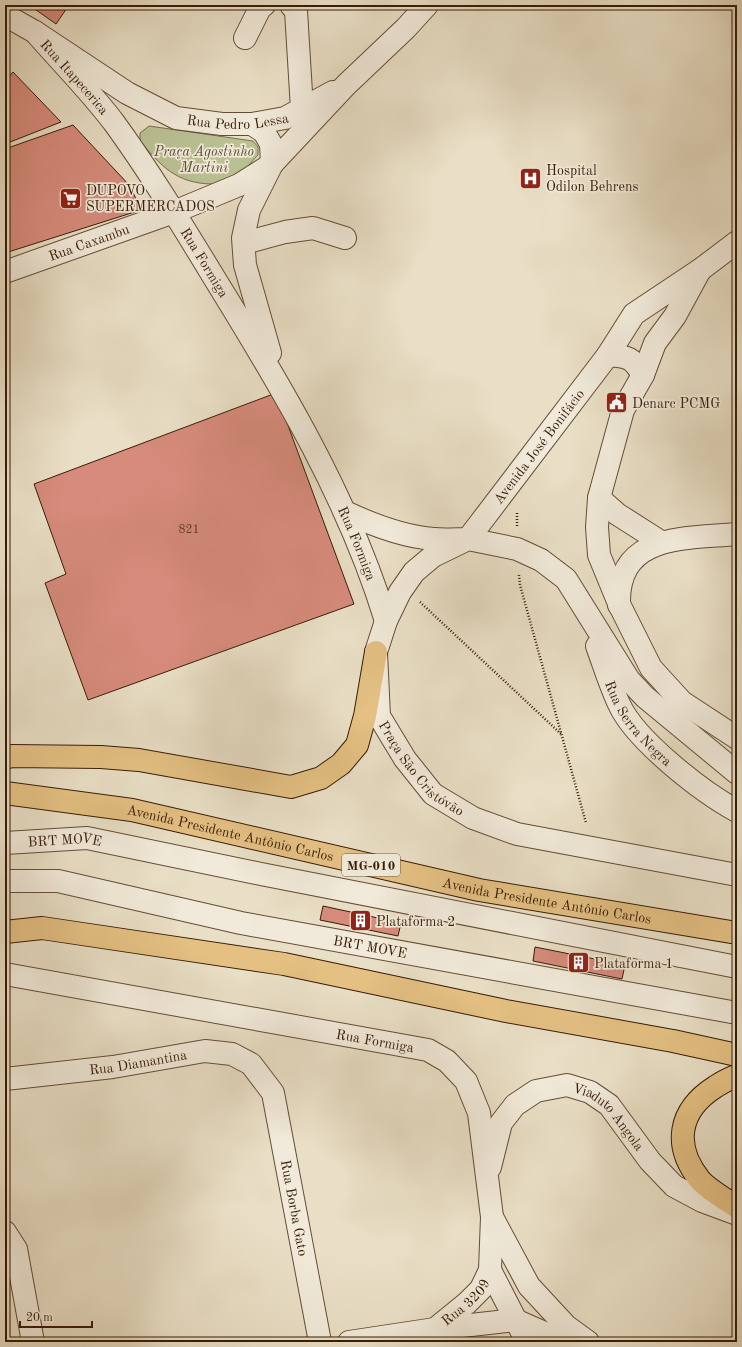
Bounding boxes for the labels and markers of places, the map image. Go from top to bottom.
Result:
place label: Hospital Odilon Behrens [546,164,639,194]
hospital icon: Hospital Odilon Behrens [517,165,543,191]
place label: DUPOVO SUPERMERCADOS [86,184,215,214]
supermarket icon: DUPOVO SUPERMERCADOS [57,185,83,211]
public building icon: Denarc PCMG [604,390,630,416]
place label: Denarc PCMG [632,397,720,411]
building icon: Plataforma 2 [348,908,374,934]
place label: Plataforma 2 [376,915,455,929]
building icon: Plataforma 1 [566,950,592,976]
place label: Plataforma 1 [594,957,673,971]

